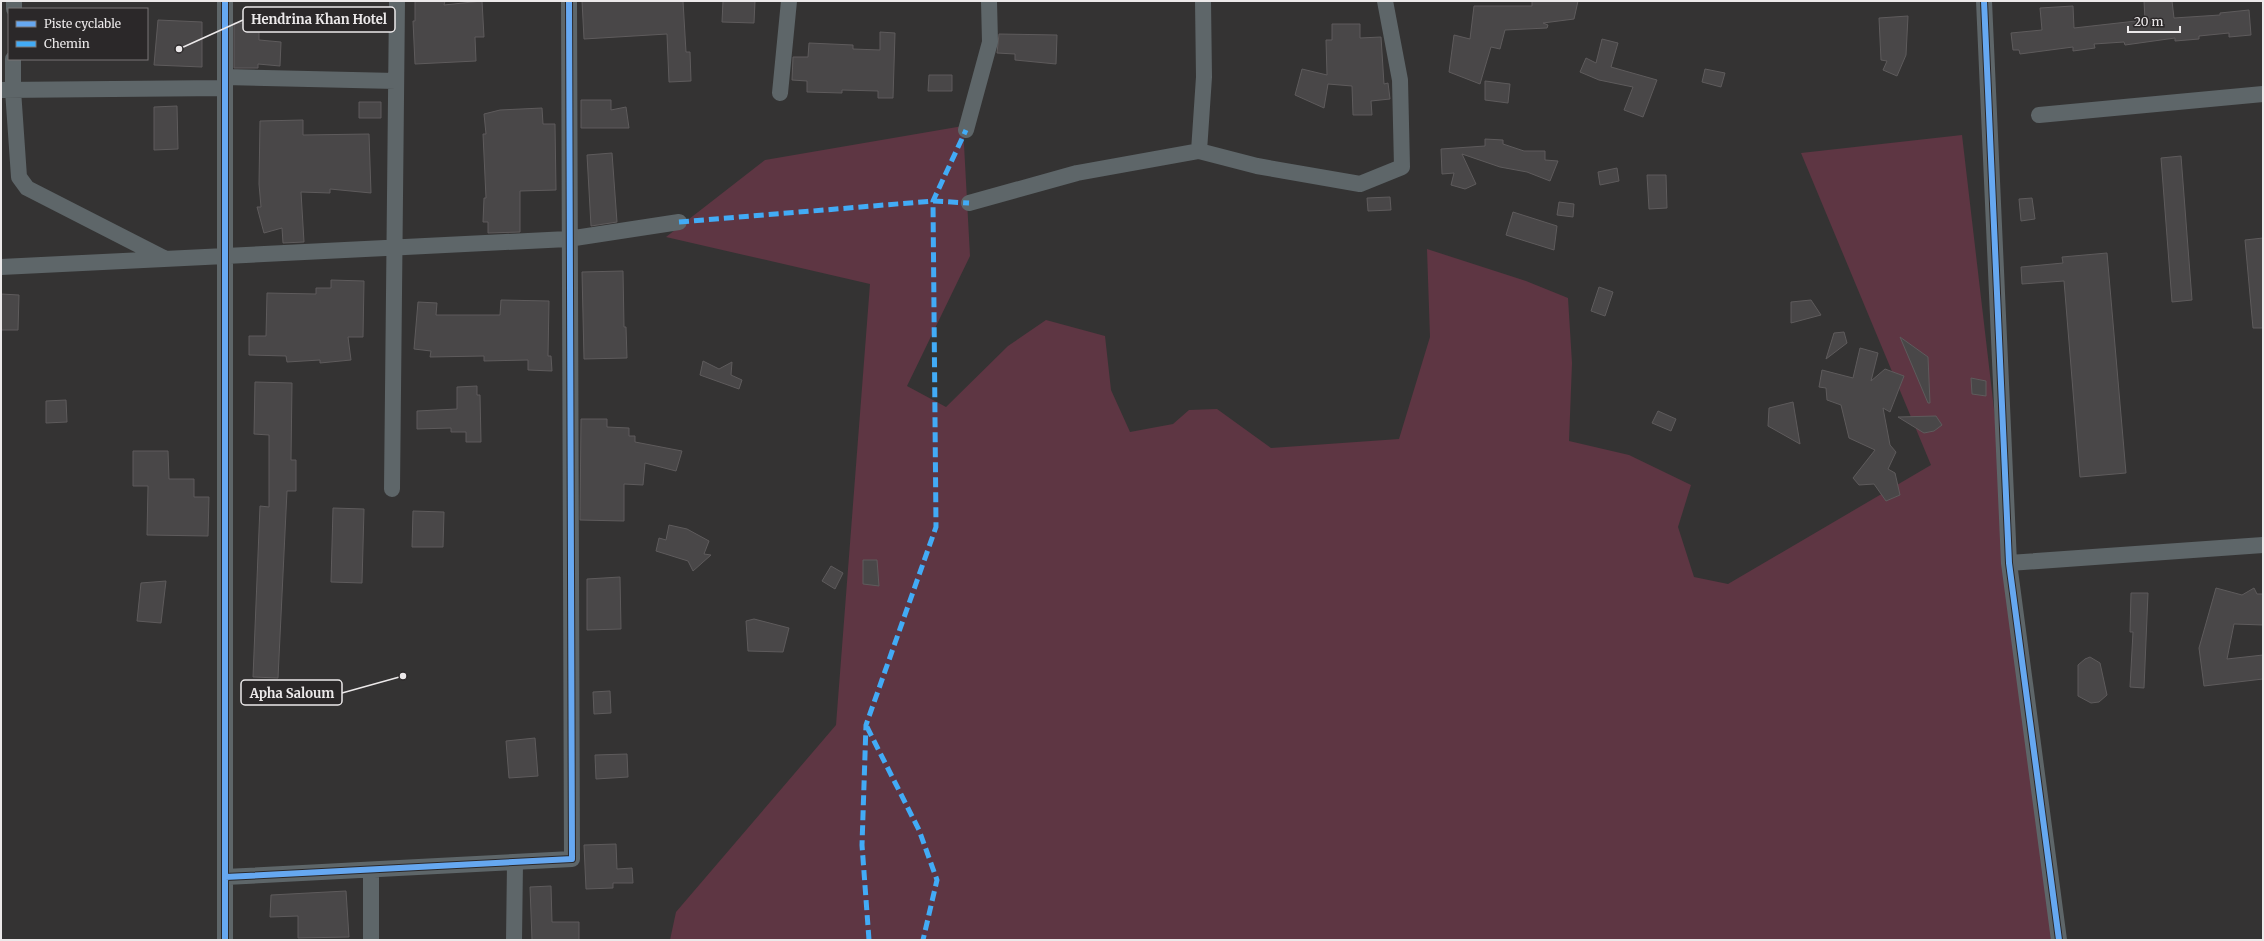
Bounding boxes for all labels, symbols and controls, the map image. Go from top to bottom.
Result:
callout: Hendrina Khan Hotel [243,7,395,32]
legend [8,8,148,60]
scale bar [2128,8,2180,34]
text: Hendrina Khan Hotel [251,11,387,28]
text: 20 m [2134,14,2163,29]
text: Piste cyclable [44,16,121,31]
text: Chemin [44,36,90,51]
callout: Apha Saloum [241,680,342,705]
text: Apha Saloum [249,685,334,702]

